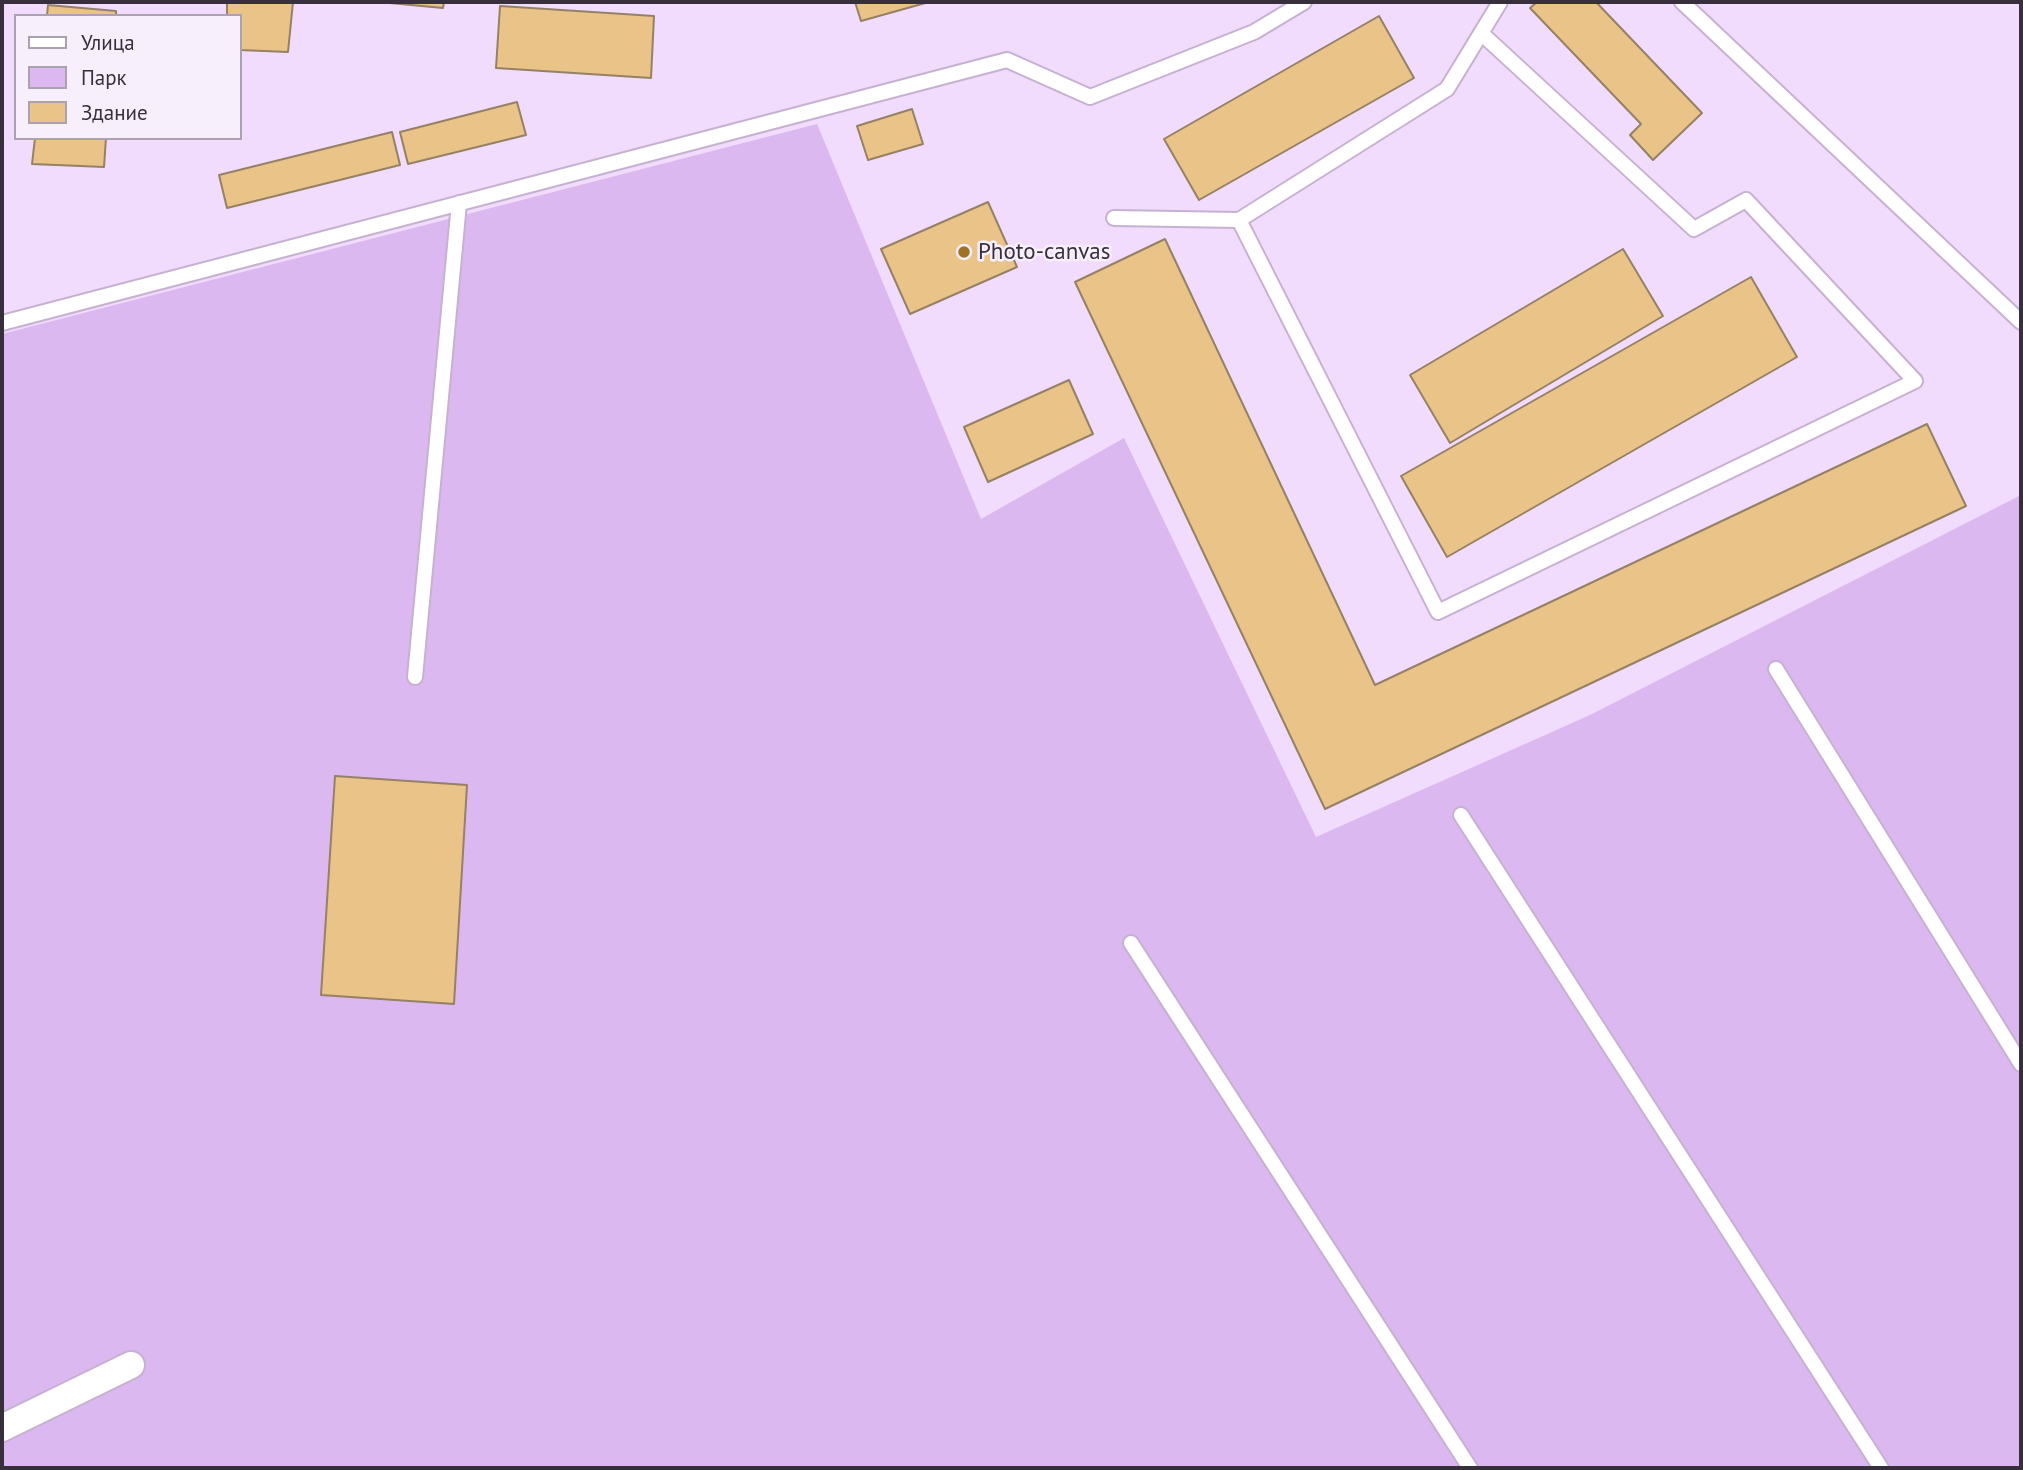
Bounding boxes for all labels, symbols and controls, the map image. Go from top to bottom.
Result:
legend [14,14,242,140]
text: Улица [81,29,135,56]
text: Парк [81,64,127,91]
text: Здание [81,99,148,126]
place label: Photo-canvas [978,238,1110,266]
marker: Photo-canvas [956,244,972,260]

